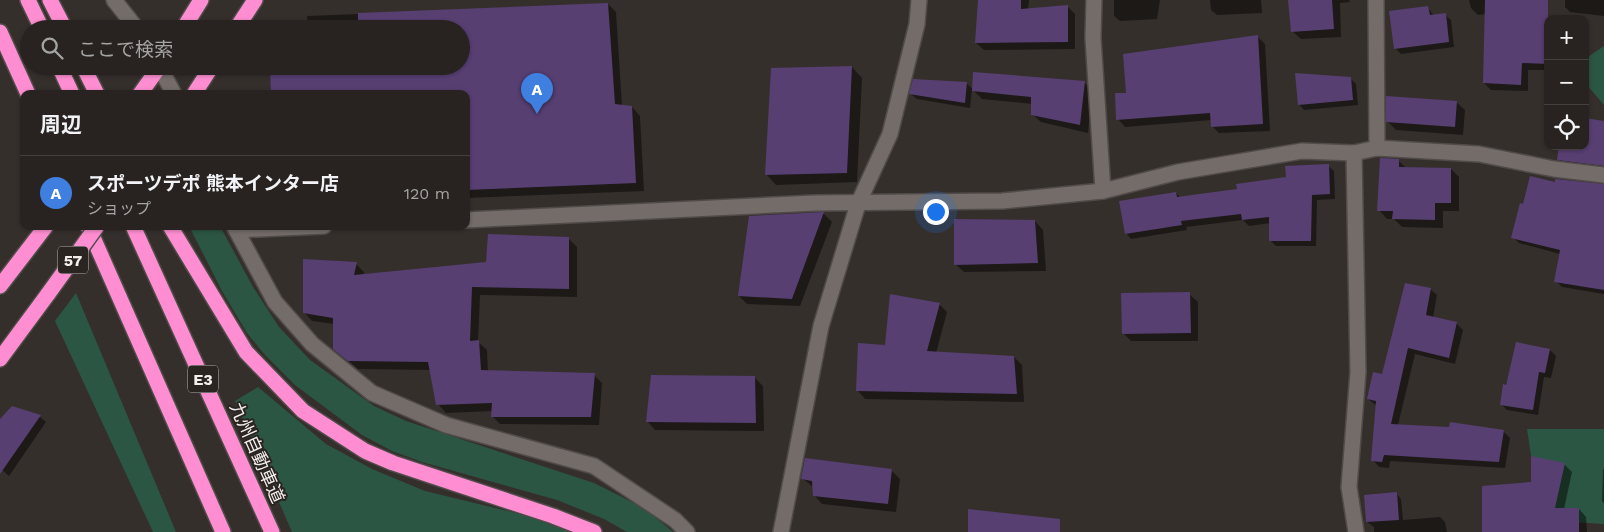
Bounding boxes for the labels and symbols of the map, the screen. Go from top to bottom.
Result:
pin: A [521,73,553,114]
your location [923,199,949,225]
road number: 57 [58,246,88,274]
road number: E3 [188,366,218,392]
street label: 九州自動車道 [226,399,289,506]

